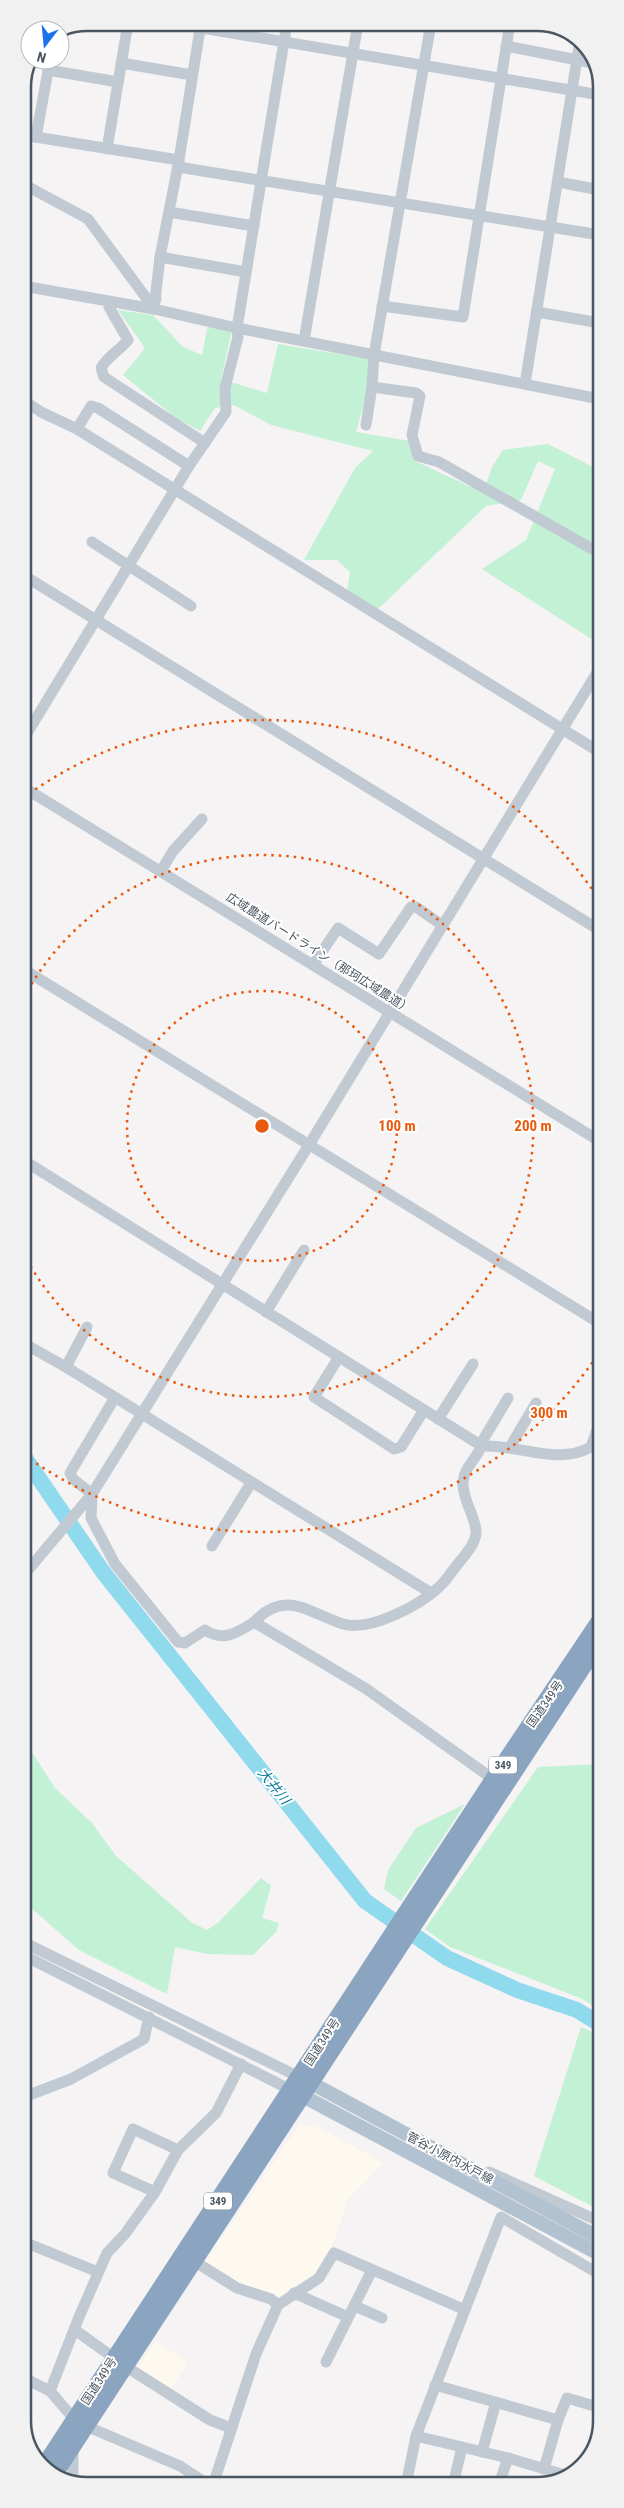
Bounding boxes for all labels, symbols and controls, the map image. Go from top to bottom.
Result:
north arrow [20,20,70,70]
text: N [35,49,48,66]
street label: 広域農道バードライン（那珂広域農道） [224,890,414,1016]
centre of rings [253,1117,271,1135]
text: 100 m [378,1117,416,1135]
text: 200 m [514,1117,552,1135]
text: 300 m [530,1404,568,1422]
street label: 国道349号 [524,1678,566,1730]
road number: 349 [489,1756,517,1774]
water label: 大井川 [255,1765,295,1809]
street label: 国道349号 [301,2016,343,2068]
street label: 菅谷小原内水戸線 [404,2129,496,2187]
road number: 349 [204,2192,232,2210]
street label: 国道349号 [78,2355,120,2407]

